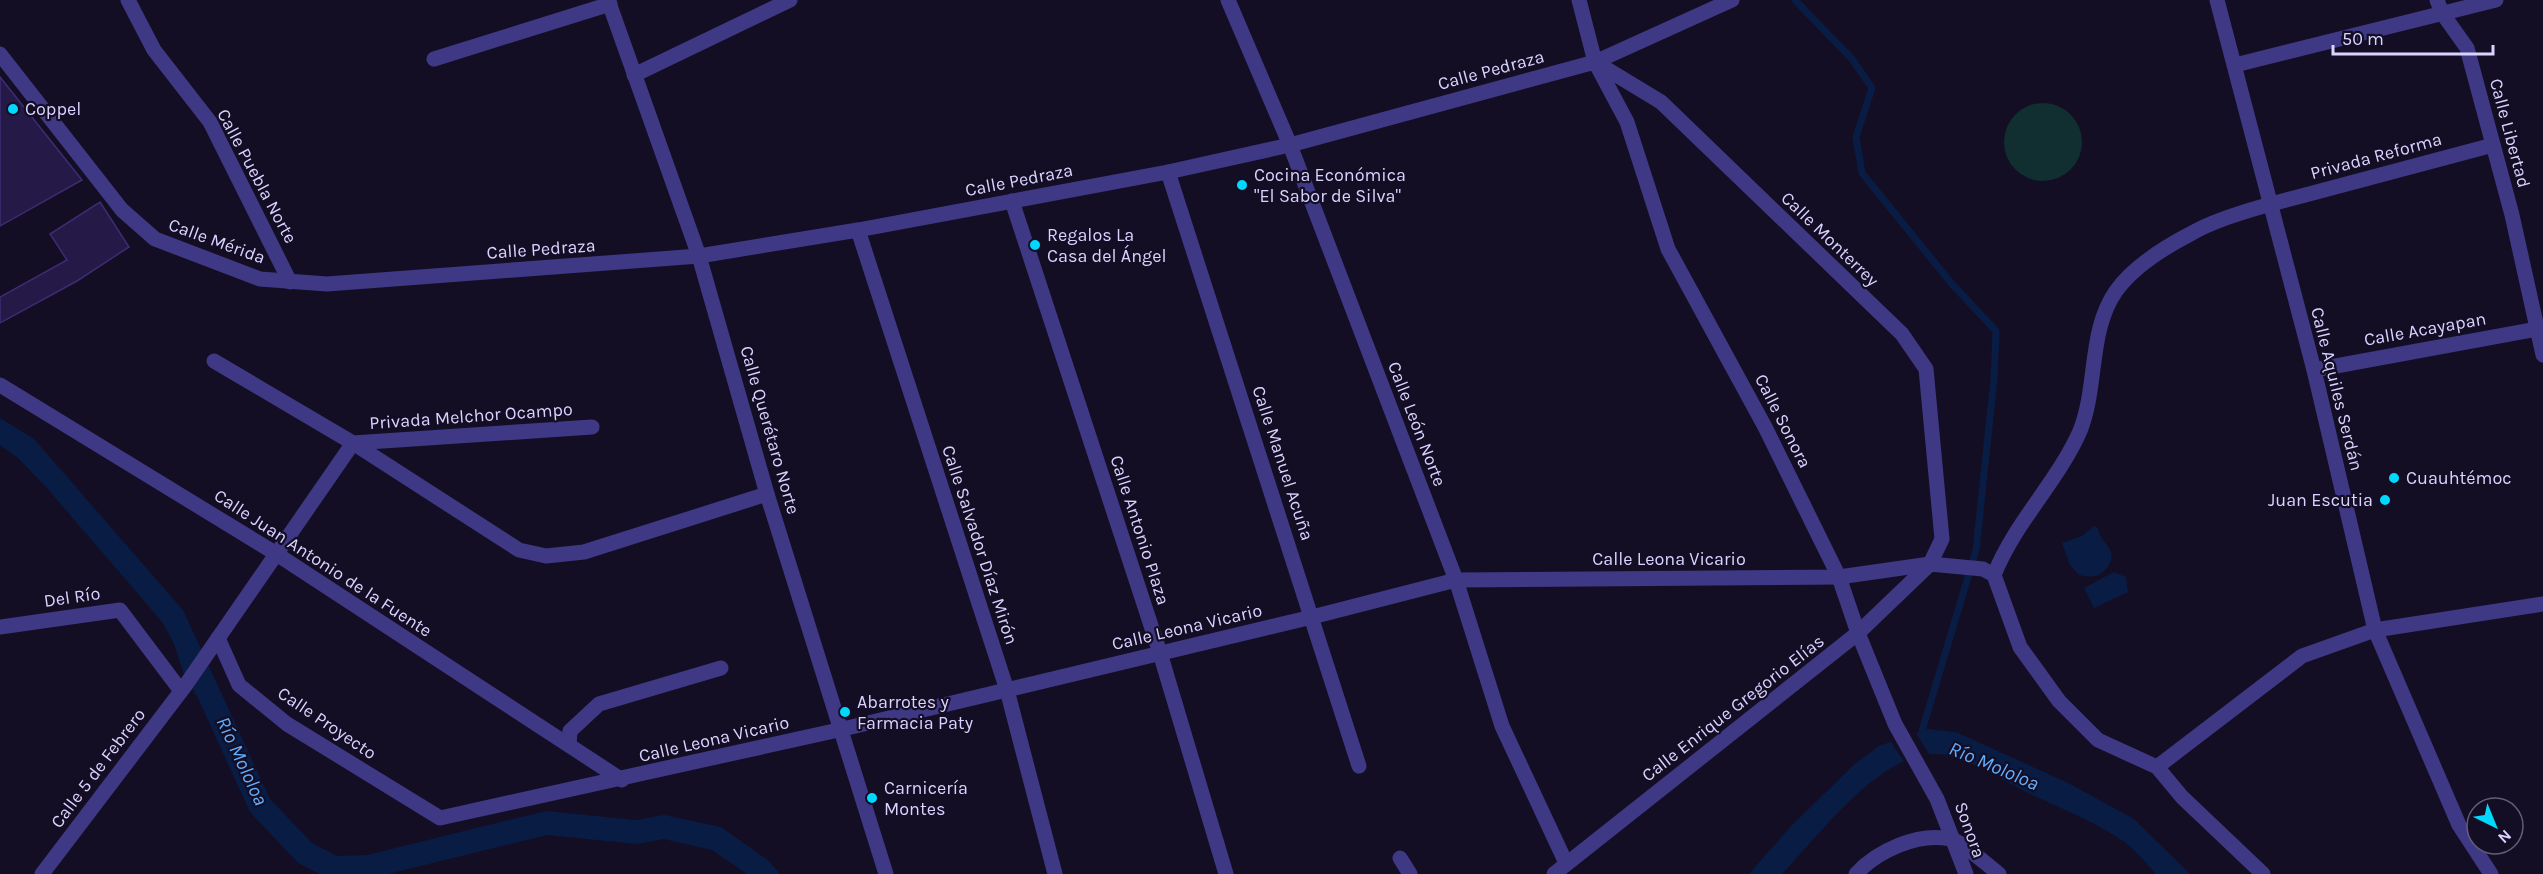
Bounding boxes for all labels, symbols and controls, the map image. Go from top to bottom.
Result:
scale bar [2333,18,2494,56]
text: 50 m [2342,28,2384,50]
street label: Calle Pedraza [1435,45,1547,95]
street label: Calle Libertad [2485,76,2535,190]
place label: Coppel [25,98,81,120]
marker: Coppel [6,102,20,116]
street label: Calle Puebla Norte [212,105,302,247]
street label: Privada Reforma [2308,128,2444,184]
street label: Calle Pedraza [963,159,1075,201]
place label: Cocina Económica "El Sabor de Silva" [1254,164,1406,207]
marker: Cocina Económica "El Sabor de Silva" [1235,178,1249,192]
street label: Calle Monterrey [1777,187,1884,291]
street label: Calle Mérida [166,213,268,269]
place label: Regalos La Casa del Ángel [1047,224,1166,267]
street label: Calle Pedraza [486,234,596,264]
marker: Regalos La Casa del Ángel [1028,238,1042,252]
street label: Calle Aquiles Serdán [2306,305,2368,473]
street label: Calle Acayapan [2362,307,2488,351]
street label: Calle Querétaro Norte [735,343,805,517]
street label: Calle León Norte [1383,359,1451,489]
street label: Calle Sonora [1750,370,1816,472]
street label: Calle Manuel Acuña [1248,383,1318,543]
street label: Privada Melchor Ocampo [369,398,573,434]
street label: Calle Salvador Díaz Mirón [937,442,1023,648]
street label: Calle Antonio Plaza [1105,452,1175,608]
place label: Cuauhtémoc [2406,467,2512,489]
marker: Cuauhtémoc [2387,471,2401,485]
street label: Calle Juan Antonio de la Fuente [210,484,436,642]
place label: Juan Escutia [2268,489,2373,511]
marker: Juan Escutia [2378,493,2392,507]
street label: Calle Leona Vicario [1592,548,1746,570]
street label: Del Río [42,582,102,612]
street label: Calle Leona Vicario [1110,599,1264,655]
street label: Calle Enrique Gregorio Elías [1637,630,1829,786]
street label: Calle Proyecto [273,682,381,764]
place label: Abarrotes y Farmacia Paty [857,691,974,734]
street label: Calle 5 de Febrero [46,704,150,832]
marker: Abarrotes y Farmacia Paty [838,705,852,719]
street label: Calle Leona Vicario [637,711,791,767]
water label: Río Mololoa [211,713,273,809]
water label: Río Mololoa [1946,737,2042,795]
place label: Carnicería Montes [884,777,968,820]
marker: Carnicería Montes [865,791,879,805]
north arrow [2465,796,2525,856]
street label: Sonora [1950,799,1990,861]
text: N [2494,826,2516,847]

